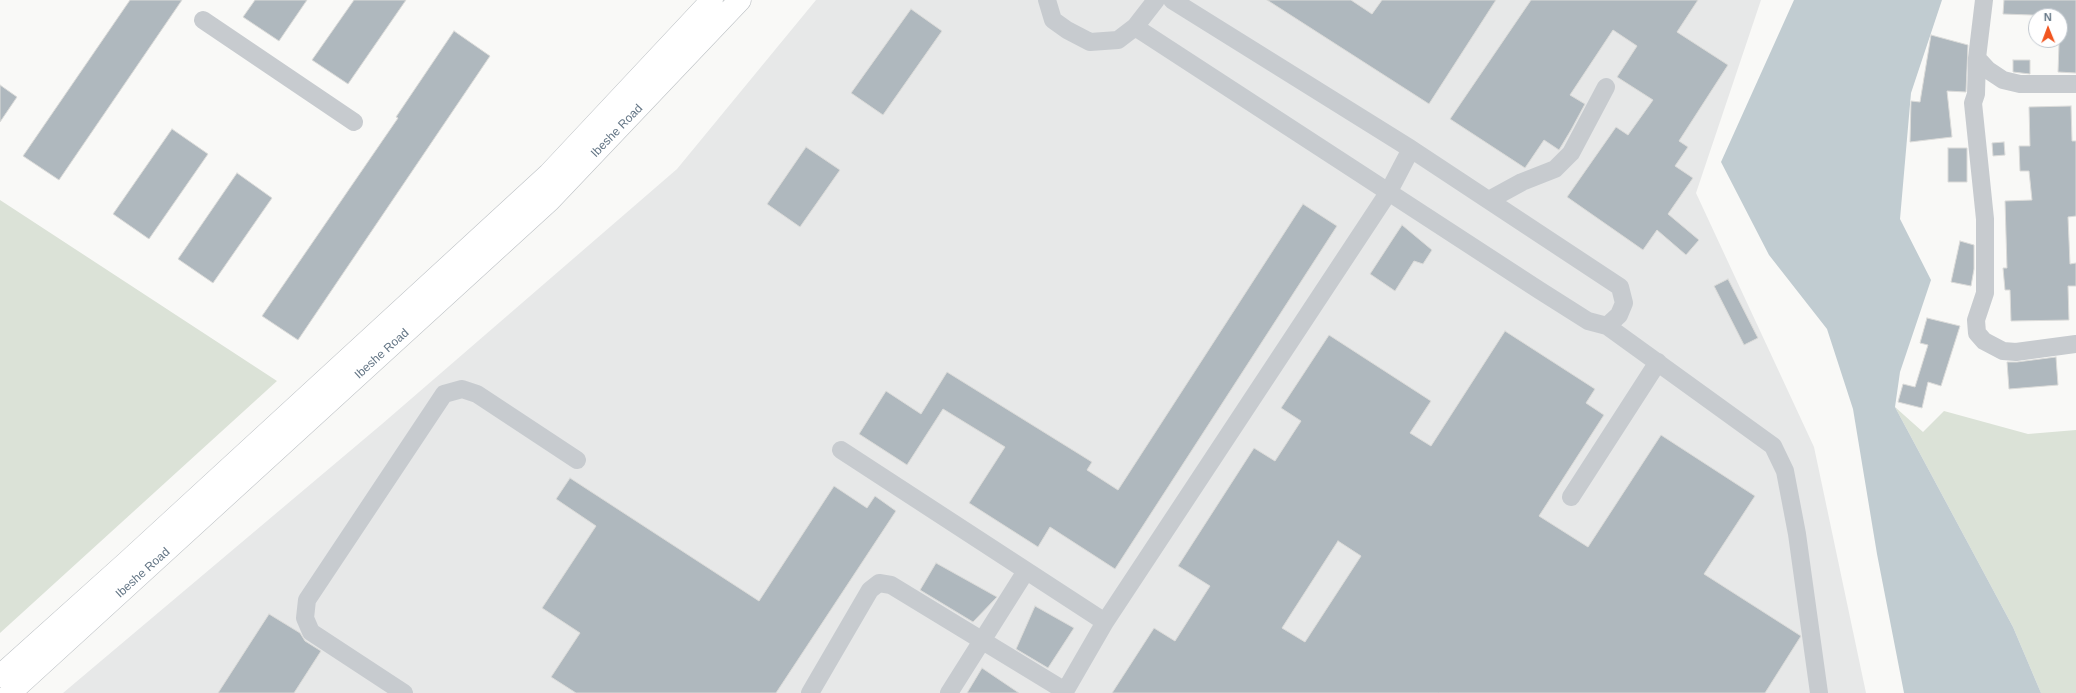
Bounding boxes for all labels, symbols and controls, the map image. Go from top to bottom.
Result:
north arrow [2028,8,2068,48]
text: N [2044,11,2052,23]
street label: Ibeshe Road [588,102,646,160]
street label: Ibeshe Road [352,326,412,382]
street label: Ibeshe Road [113,545,173,601]

